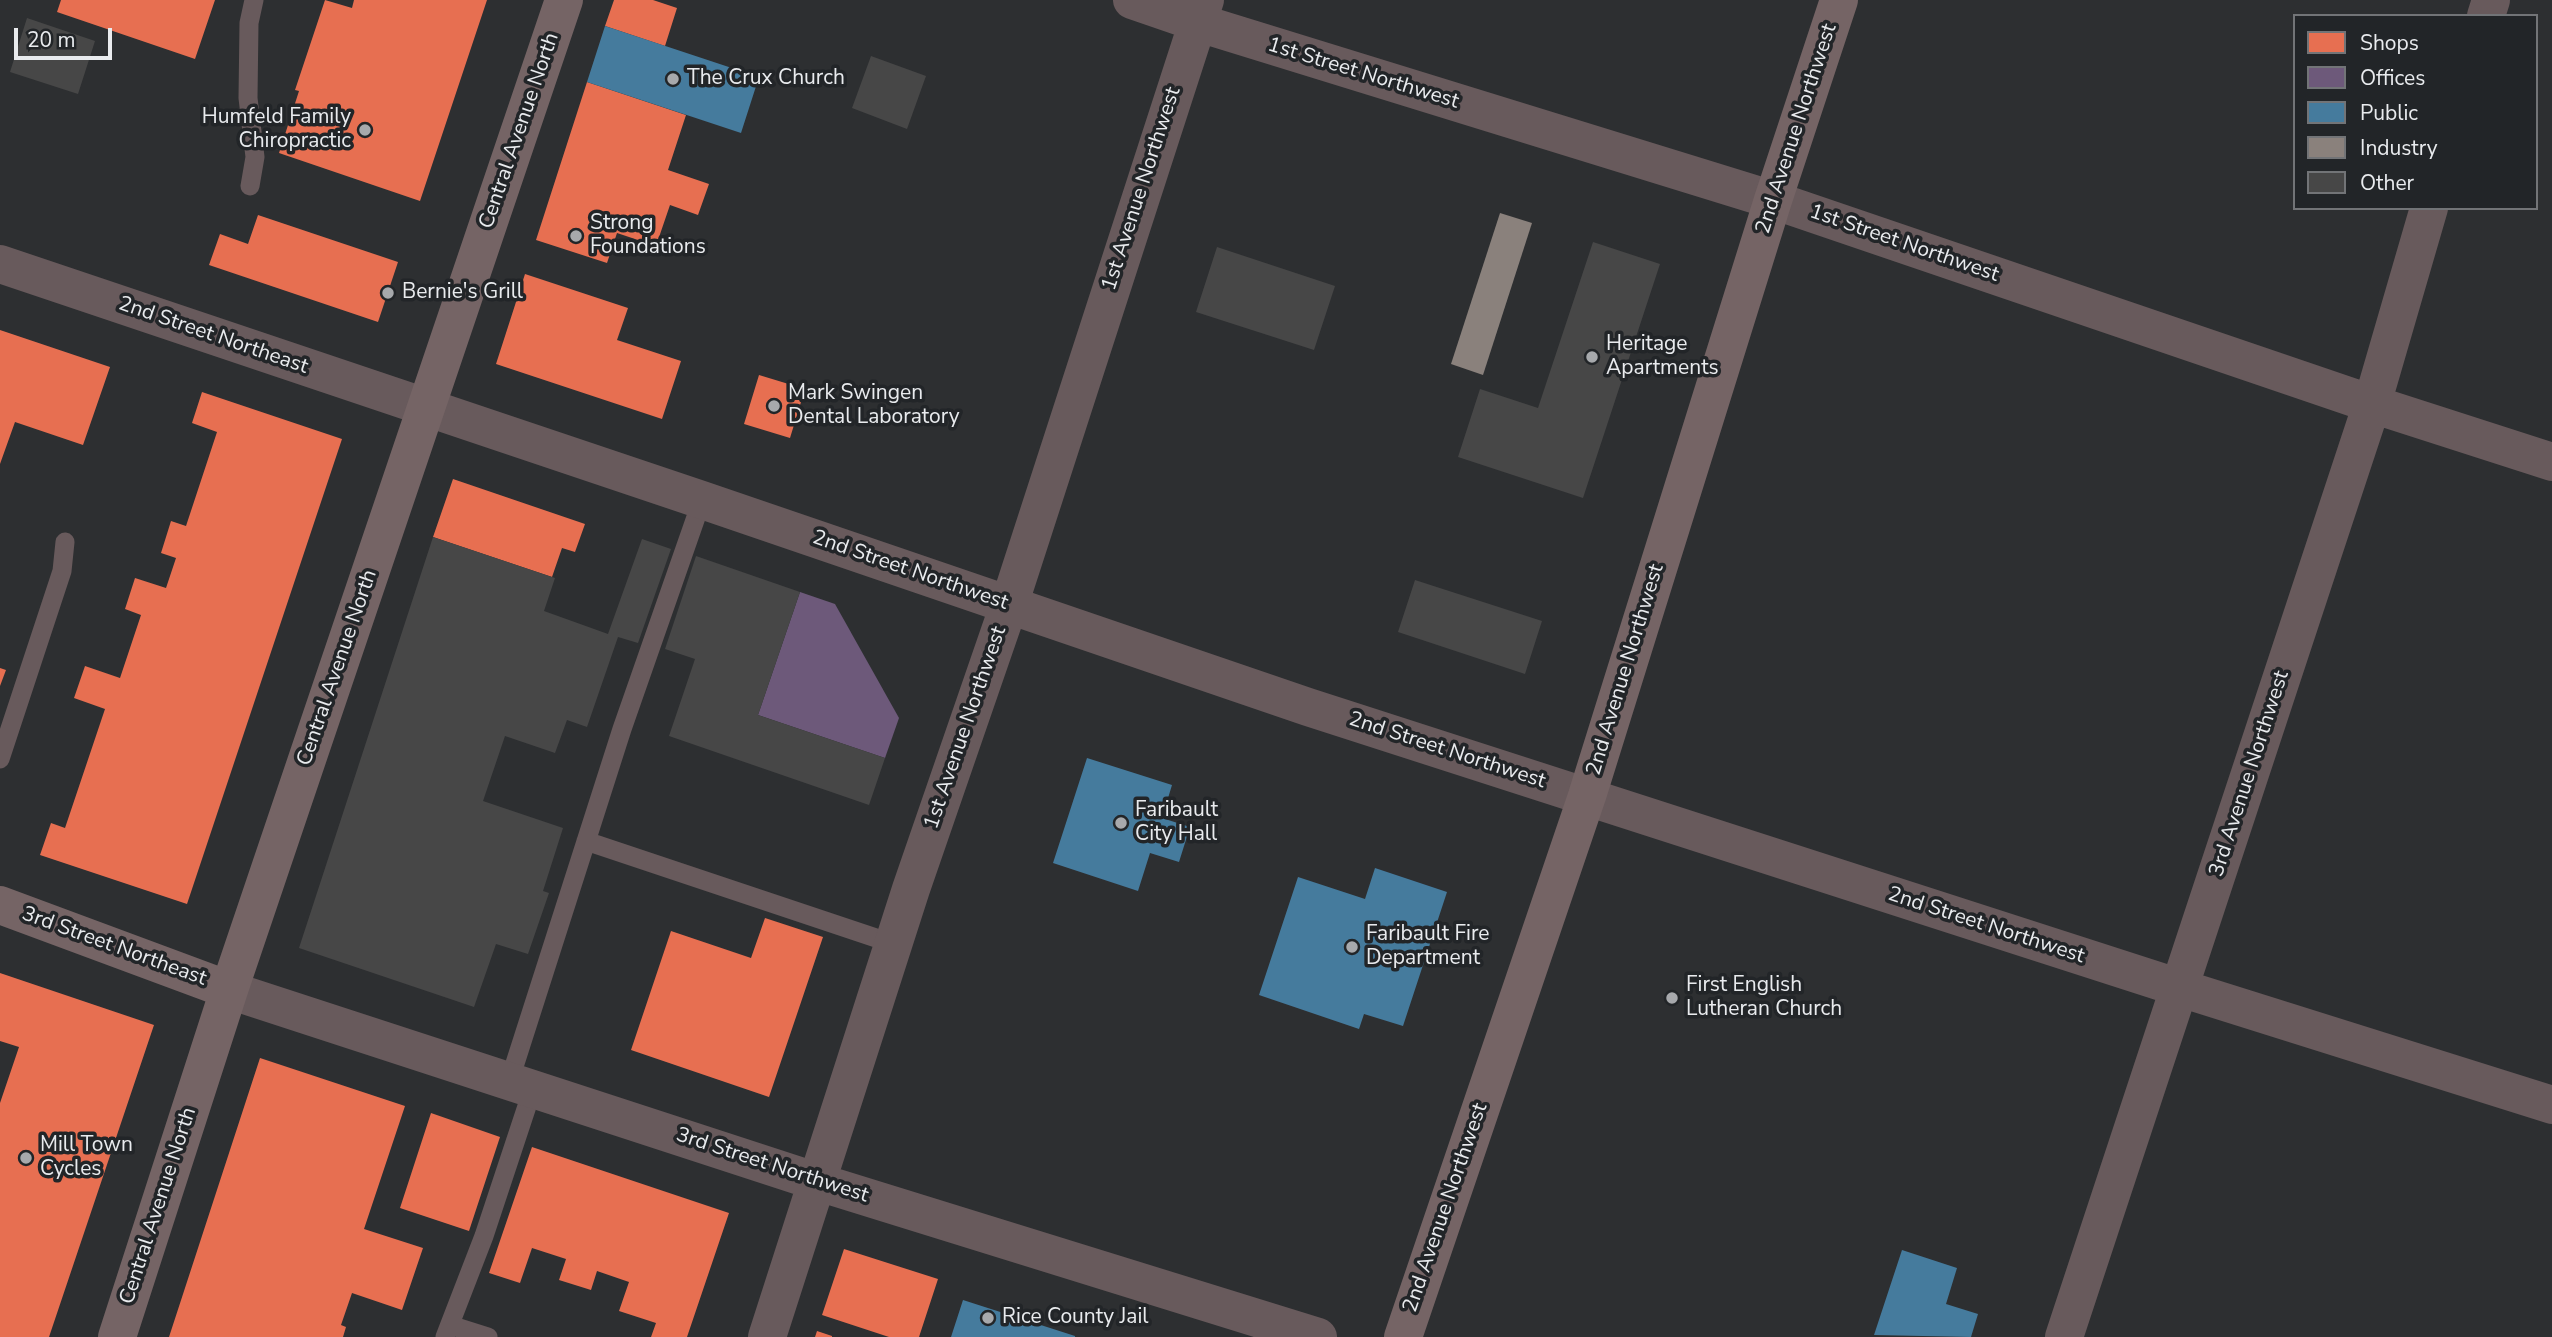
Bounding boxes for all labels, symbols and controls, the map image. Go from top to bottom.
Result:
scale bar [18,14,116,58]
legend [2293,14,2538,210]
street label: 2nd Avenue Northwest [1751,21,1843,237]
text: 20 m [27,26,76,54]
text: Shops [2360,29,2419,57]
street label: Central Avenue North [475,30,565,232]
street label: 1st Street Northwest [1264,33,1462,115]
text: Offices [2360,64,2425,92]
place label: The Crux Church [687,66,845,92]
marker: The Crux Church [665,71,681,87]
street label: 1st Avenue Northwest [1097,84,1187,294]
text: Public [2360,99,2418,127]
place label: Humfeld Family Chiropractic [202,105,351,155]
marker: Humfeld Family Chiropractic [357,122,373,138]
text: Industry [2360,134,2438,162]
text: Other [2360,169,2414,197]
street label: 1st Street Northwest [1806,200,2002,288]
place label: Strong Foundations [590,211,706,261]
marker: Strong Foundations [568,228,584,244]
place label: Bernie's Grill [402,280,523,306]
marker: Bernie's Grill [380,285,396,301]
street label: 2nd Street Northeast [115,292,311,380]
place label: Heritage Apartments [1606,332,1719,382]
marker: Heritage Apartments [1584,349,1600,365]
place label: Mark Swingen Dental Laboratory [788,381,960,431]
marker: Mark Swingen Dental Laboratory [766,398,782,414]
street label: 2nd Street Northwest [809,526,1011,616]
street label: 2nd Avenue Northwest [1582,561,1670,779]
street label: Central Avenue North [293,567,383,769]
street label: 1st Avenue Northwest [919,623,1013,833]
street label: 3rd Avenue Northwest [2205,668,2295,880]
street label: 2nd Street Northwest [1345,707,1549,795]
place label: Faribault City Hall [1135,798,1218,848]
marker: Faribault City Hall [1113,815,1129,831]
street label: 2nd Street Northwest [1884,882,2088,970]
street label: 3rd Street Northeast [18,902,210,992]
place label: Faribault Fire Department [1366,922,1489,972]
marker: Faribault Fire Department [1344,939,1360,955]
place label: First English Lutheran Church [1686,973,1842,1023]
marker: First English Lutheran Church [1664,990,1680,1006]
street label: 2nd Avenue Northwest [1398,1100,1494,1316]
street label: Central Avenue North [115,1104,203,1308]
street label: 3rd Street Northwest [673,1123,871,1209]
place label: Mill Town Cycles [40,1133,133,1183]
marker: Mill Town Cycles [18,1150,34,1166]
place label: Rice County Jail [1002,1305,1148,1331]
marker: Rice County Jail [980,1310,996,1326]

